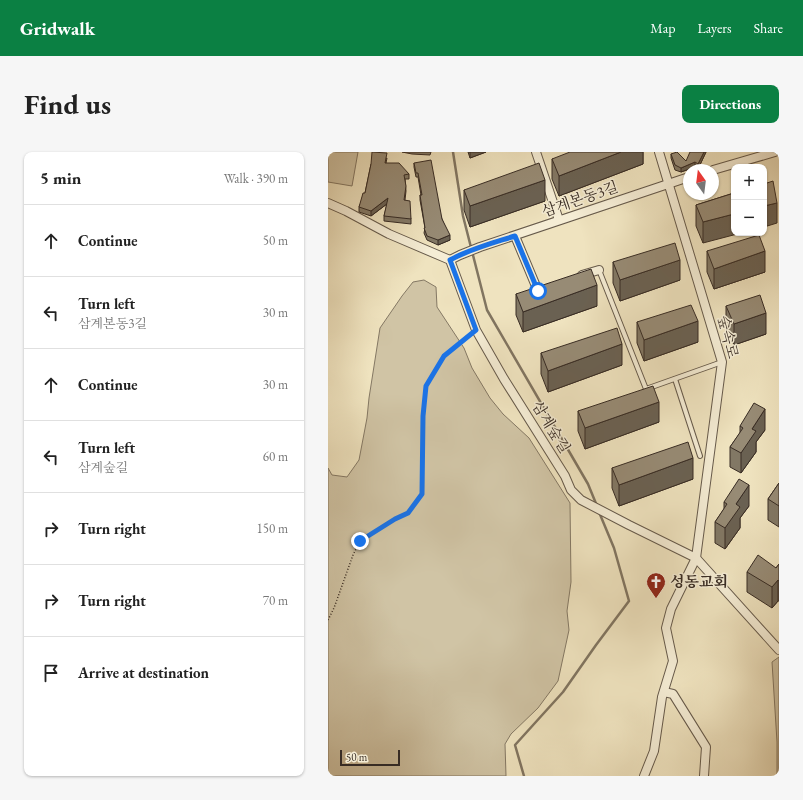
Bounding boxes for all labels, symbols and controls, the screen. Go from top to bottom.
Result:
text: Gridwalk [20,16,95,41]
text: Map [650,19,675,37]
text: Layers [697,19,732,37]
text: Share [754,19,783,37]
button: Directions [682,85,779,123]
text: Find us [24,86,111,122]
north arrow [683,164,719,200]
map controls [731,164,767,236]
button: + [731,164,767,200]
text: 5 min [40,167,81,189]
text: Walk · 390 m [224,170,288,187]
street label: 삼계본동3길 [539,177,621,220]
button: − [731,200,767,236]
icon: ahead [40,230,62,252]
text: Continue [78,231,138,250]
text: 50 m [263,232,288,249]
route start [529,282,547,300]
text: Turn left [78,294,135,313]
icon: left [40,302,62,324]
text: 30 m [263,304,288,321]
street label: 숲속로 [714,313,743,361]
text: 삼계본동3길 [78,315,147,332]
icon: ahead [40,374,62,396]
text: Continue [78,375,138,394]
text: 30 m [263,376,288,393]
street label: 삼계숲길 [528,397,575,456]
text: Turn left [78,438,135,457]
icon: left [40,446,62,468]
text: 60 m [263,448,288,465]
text: 삼계숲길 [78,459,128,476]
icon: right [40,518,62,540]
text: Turn right [78,519,146,538]
text: 150 m [257,520,288,537]
route end [351,532,369,550]
church icon: 성동교회 [645,571,667,599]
place label: 성동교회 [670,572,728,591]
icon: right [40,590,62,612]
text: Turn right [78,591,146,610]
text: 70 m [263,592,288,609]
icon: arrive [40,662,62,684]
text: Arrive at destination [78,663,209,682]
scale bar [340,748,400,767]
text: 50 m [346,750,367,764]

